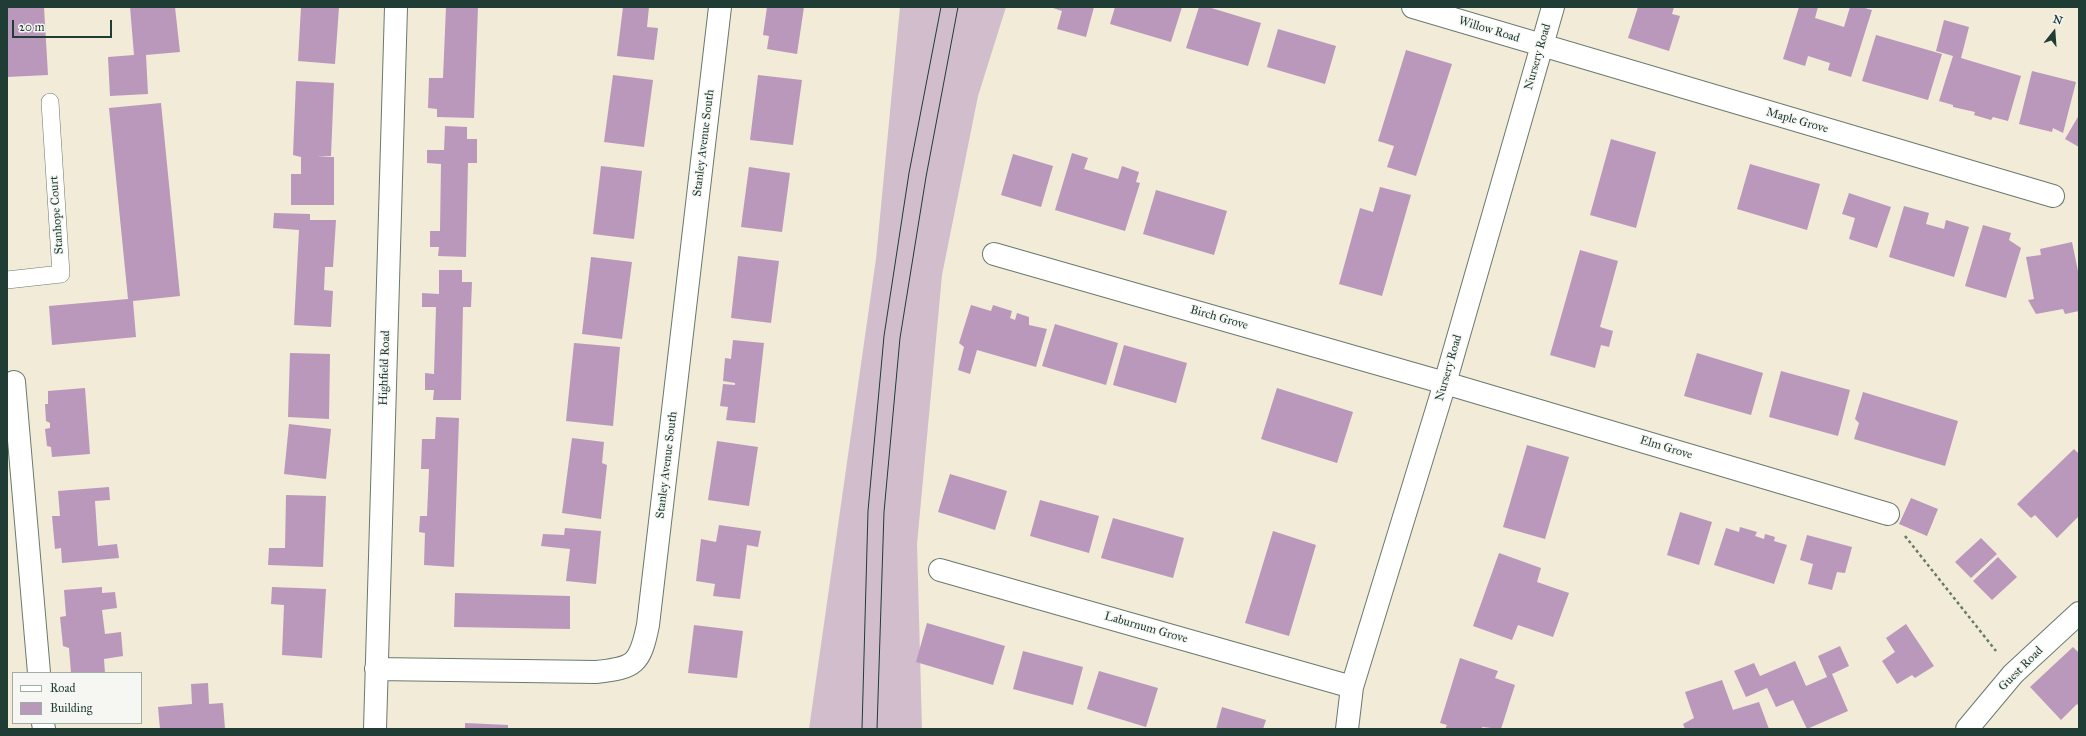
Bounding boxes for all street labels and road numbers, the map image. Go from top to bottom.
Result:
street label: Willow Road [1457,14,1521,46]
street label: Nursery Road [1522,22,1554,92]
street label: Stanley Avenue South [690,89,718,197]
street label: Maple Grove [1764,105,1830,137]
street label: Stanhope Court [47,175,67,255]
street label: Birch Grove [1188,303,1250,333]
street label: Highfield Road [376,330,394,406]
street label: Nursery Road [1433,333,1465,403]
street label: Stanley Avenue South [653,411,681,519]
street label: Elm Grove [1638,433,1694,463]
street label: Laburnum Grove [1103,609,1189,647]
street label: Guest Road [1996,644,2046,694]

